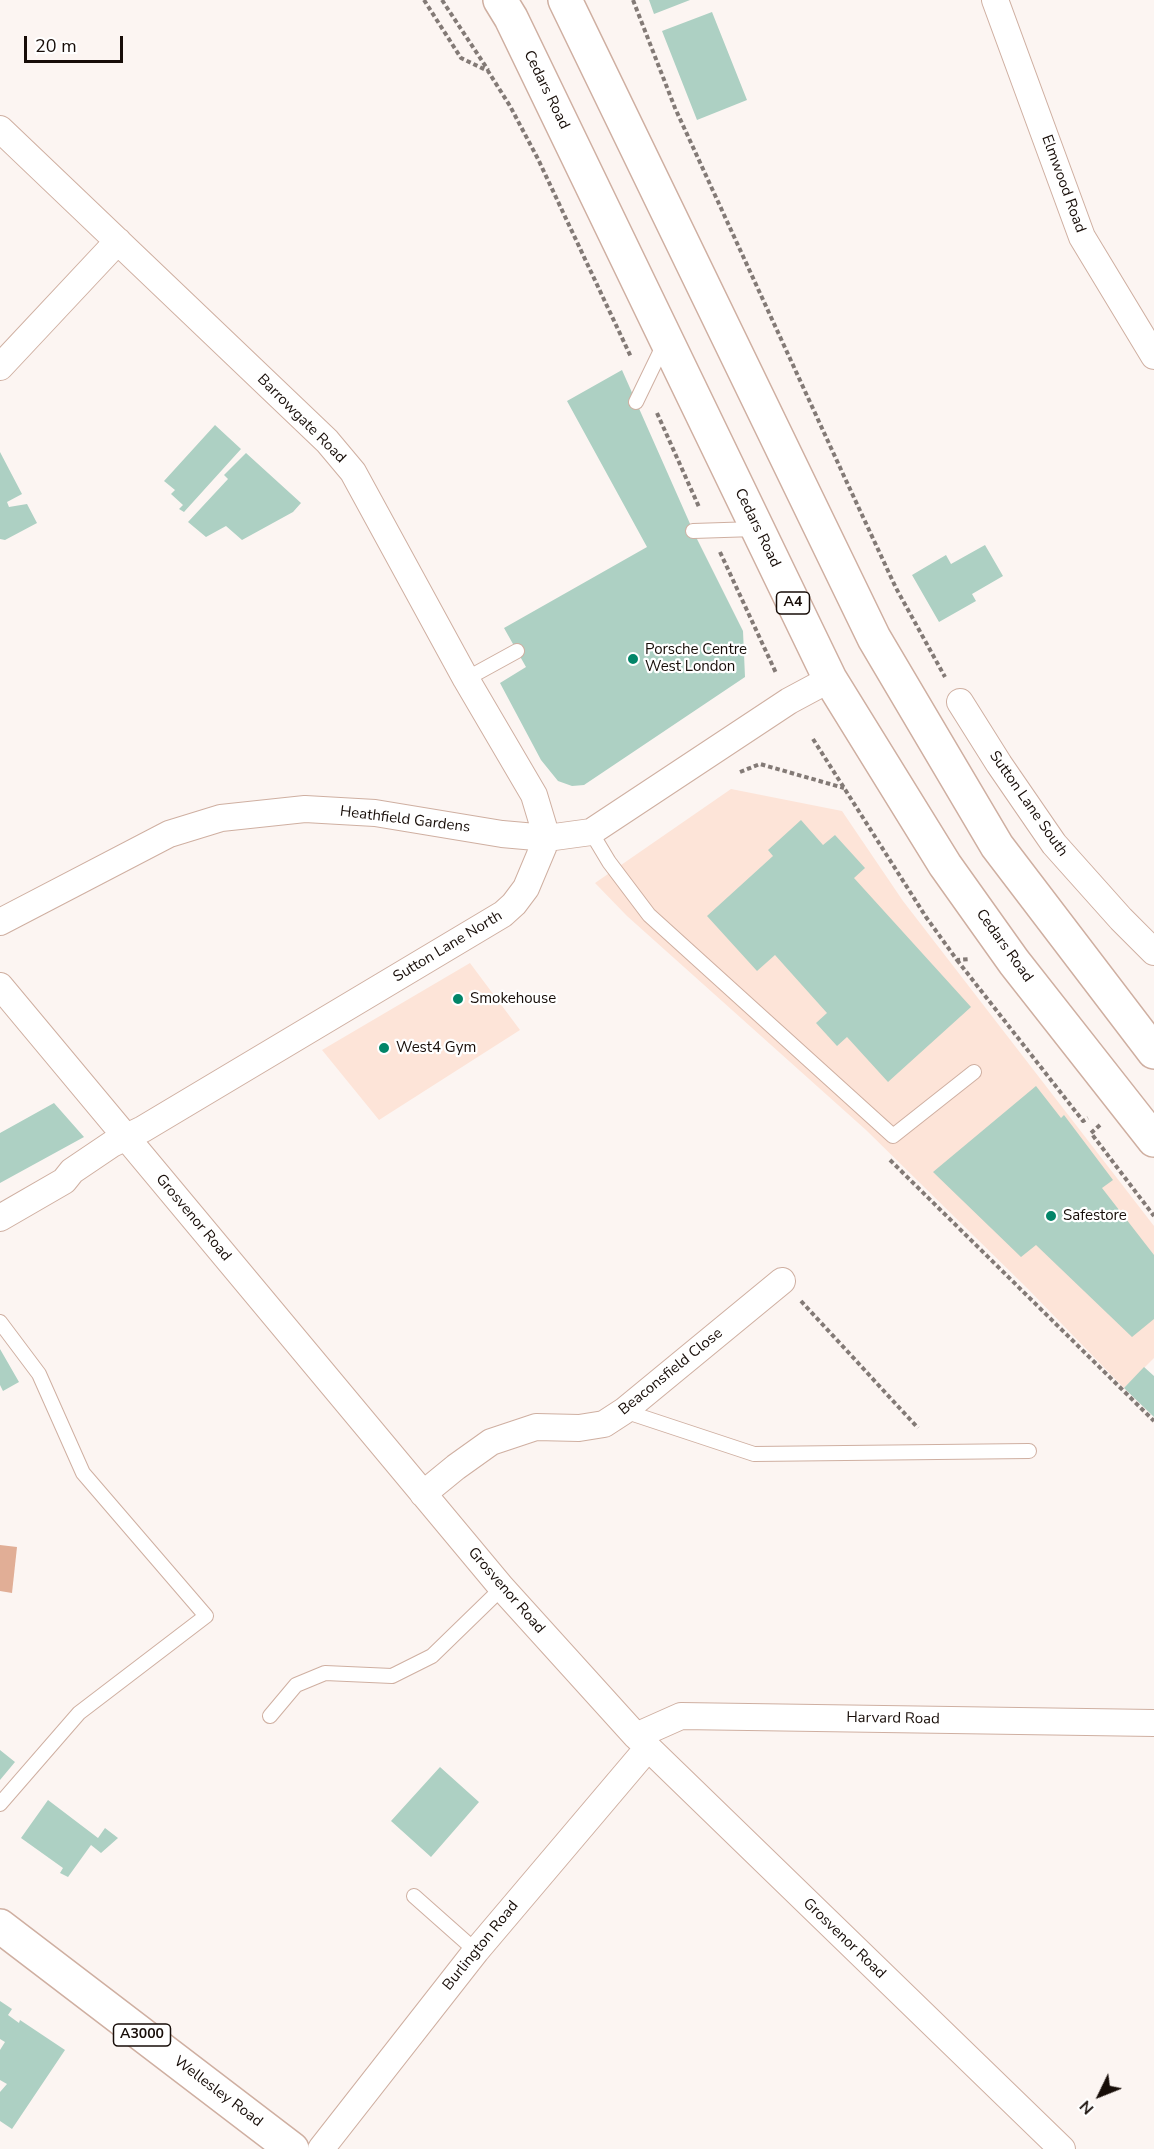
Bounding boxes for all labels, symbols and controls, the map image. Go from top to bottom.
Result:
scale bar [27,24,126,62]
text: 20 m [35,34,77,58]
street label: Cedars Road [519,48,573,132]
street label: Elmwood Road [1037,133,1089,235]
street label: Barrowgate Road [253,371,349,467]
street label: Cedars Road [730,486,784,570]
road number: A4 [776,592,810,614]
place label: Porsche Centre West London [645,641,747,676]
marker: Porsche Centre West London [626,652,640,666]
street label: Sutton Lane South [985,748,1071,860]
street label: Heathfield Gardens [339,803,471,837]
street label: Cedars Road [972,906,1036,986]
street label: Sutton Lane North [390,907,506,987]
place label: Smokehouse [470,990,556,1008]
marker: Smokehouse [451,992,465,1006]
place label: West4 Gym [396,1039,476,1057]
marker: West4 Gym [377,1041,391,1055]
street label: Grosvenor Road [151,1171,235,1265]
place label: Safestore [1063,1207,1127,1225]
marker: Safestore [1044,1209,1058,1223]
street label: Beaconsfield Close [615,1325,727,1419]
street label: Grosvenor Road [464,1544,548,1638]
street label: Harvard Road [846,1709,940,1729]
street label: Grosvenor Road [799,1895,889,1983]
street label: Burlington Road [439,1898,523,1994]
road number: A3000 [114,2024,170,2046]
street label: Wellesley Road [170,2053,266,2131]
north arrow [1070,2065,1130,2125]
text: N [1075,2095,1099,2119]

